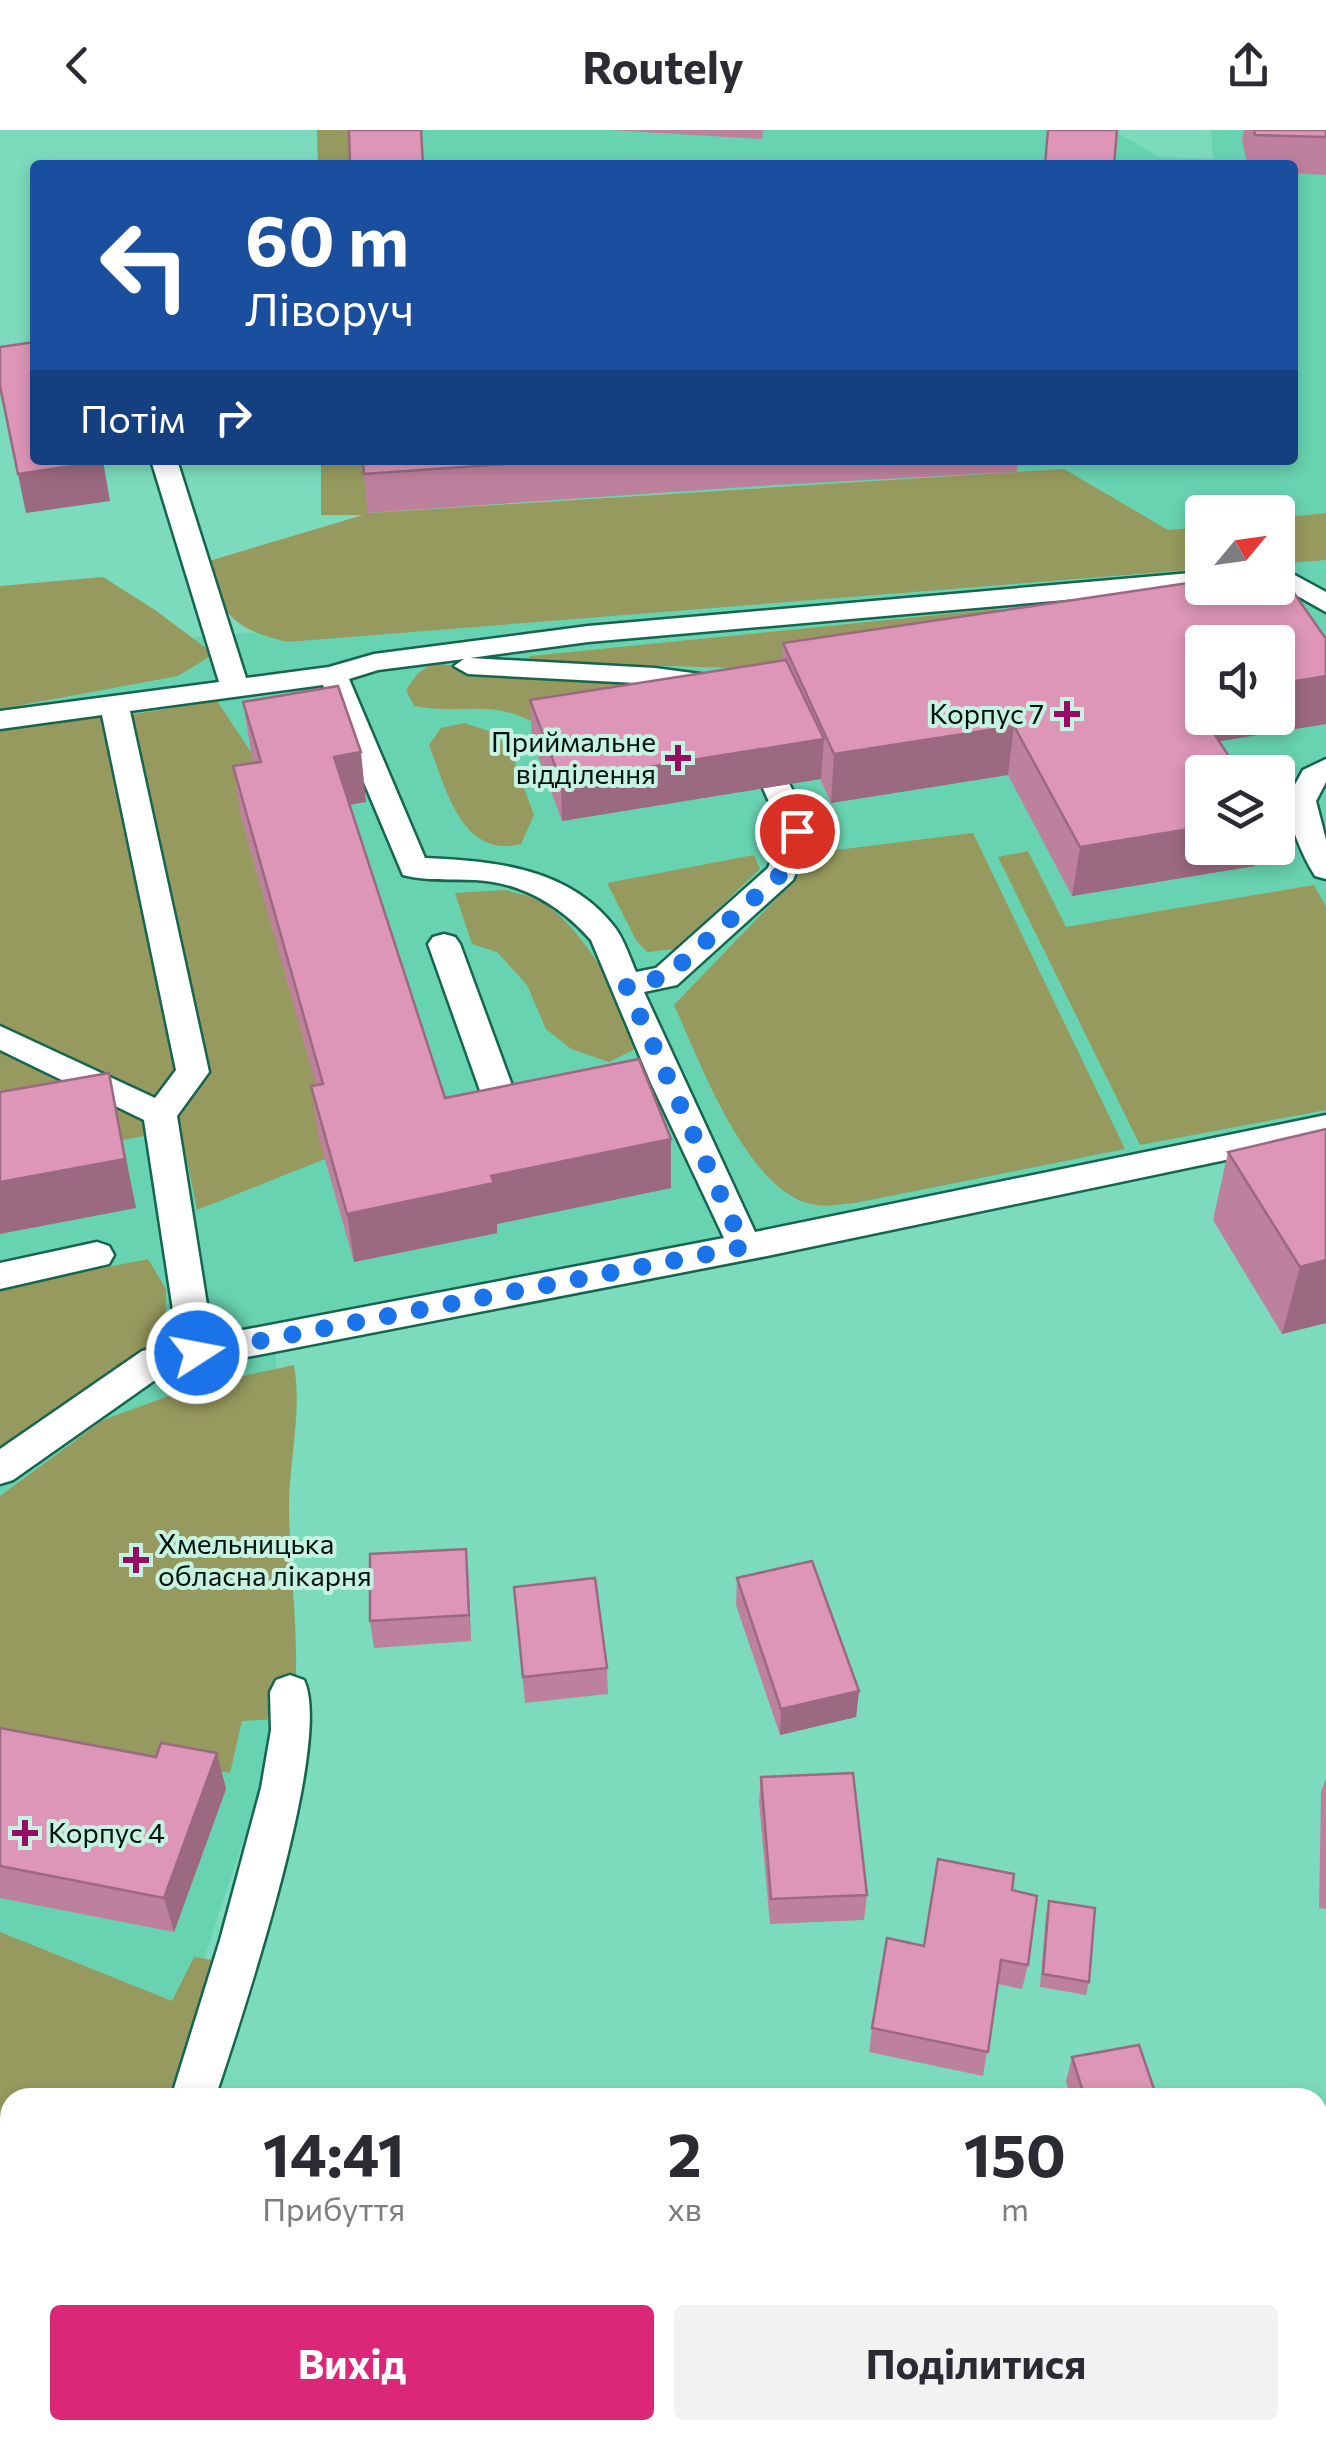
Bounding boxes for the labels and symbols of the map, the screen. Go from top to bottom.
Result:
north arrow [1185,495,1295,605]
place label: Корпус 7 [929,696,1044,730]
marker: Корпус 7 [1054,701,1080,727]
place label: Приймальне відділення [491,724,656,790]
marker: Приймальне відділення [665,745,691,771]
pin [755,789,840,874]
position arrow [145,1301,249,1405]
place label: Хмельницька обласна лікарня [158,1526,372,1592]
marker: Хмельницька обласна лікарня [123,1547,149,1573]
place label: Корпус 4 [48,1815,165,1849]
marker: Корпус 4 [12,1820,38,1846]

